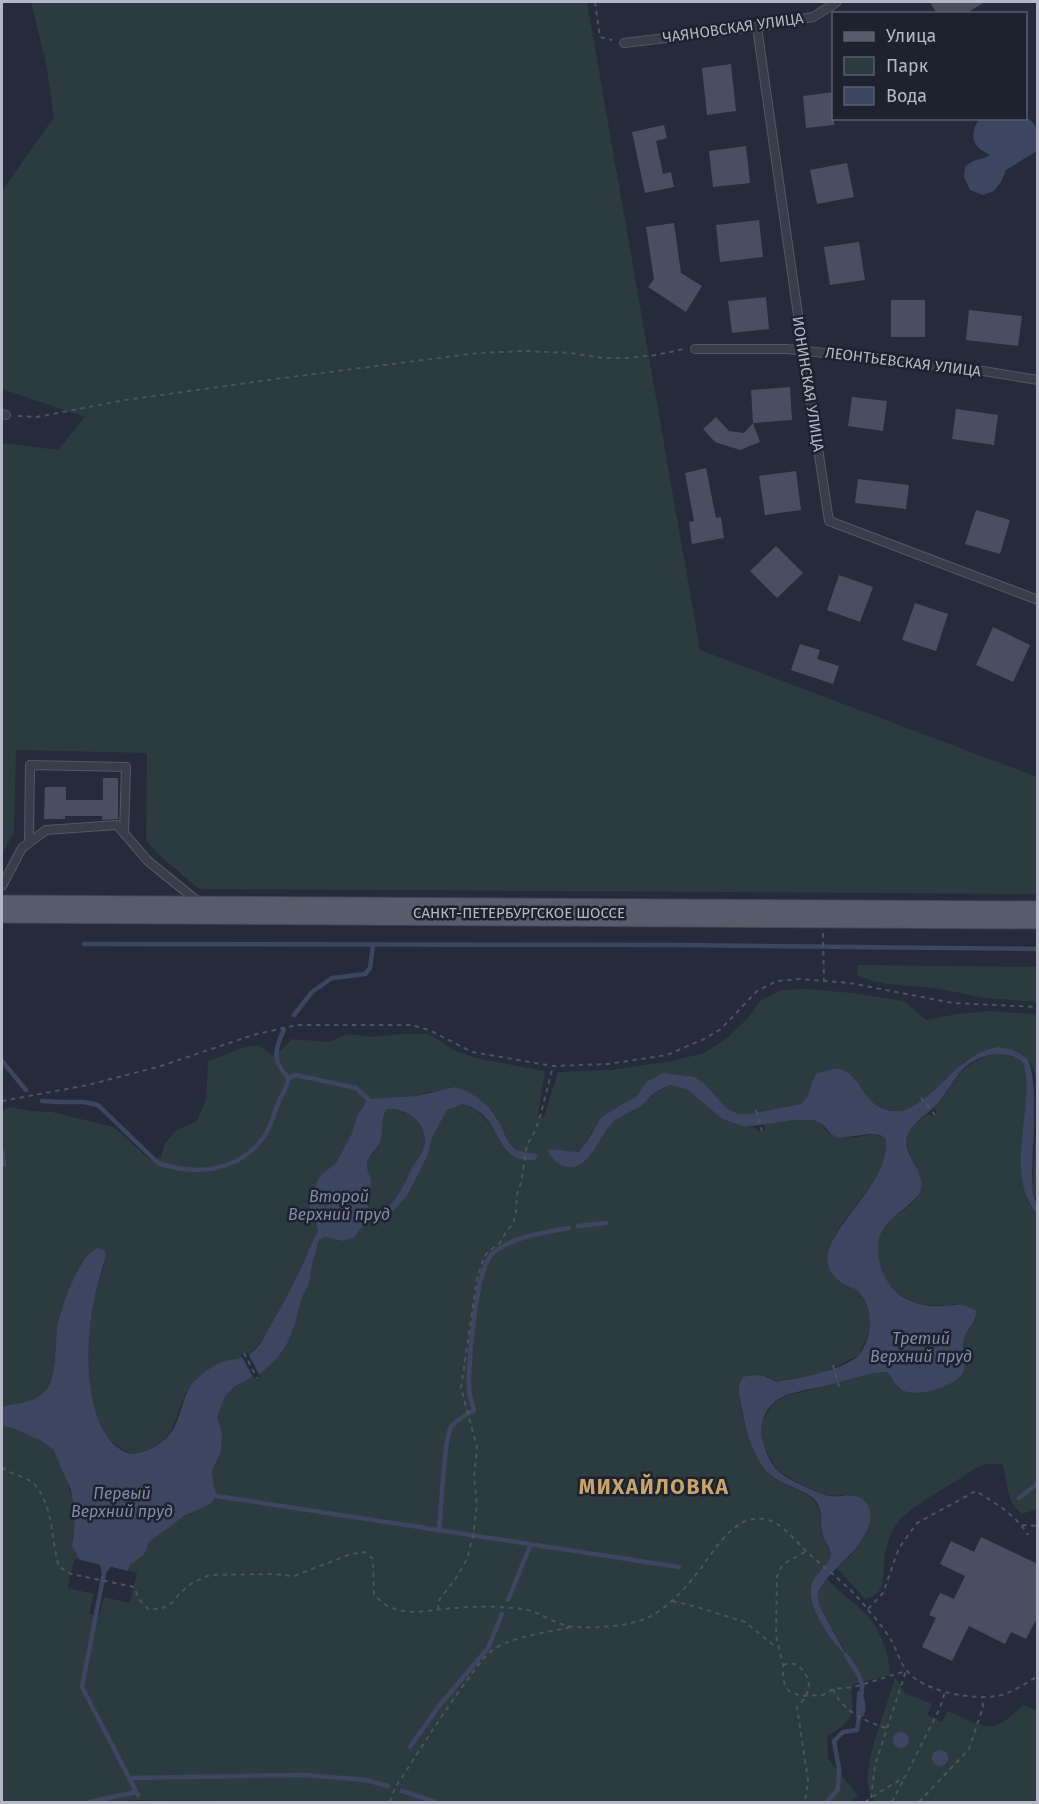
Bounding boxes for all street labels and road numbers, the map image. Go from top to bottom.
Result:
street label: ЧАЯНОВСКАЯ УЛИЦА [661,9,805,47]
street label: ИОНИНСКАЯ УЛИЦА [788,315,828,453]
street label: ЛЕОНТЬЕВСКАЯ УЛИЦА [824,343,982,381]
street label: САНКТ-ПЕТЕРБУРГСКОЕ ШОССЕ [413,904,625,922]

